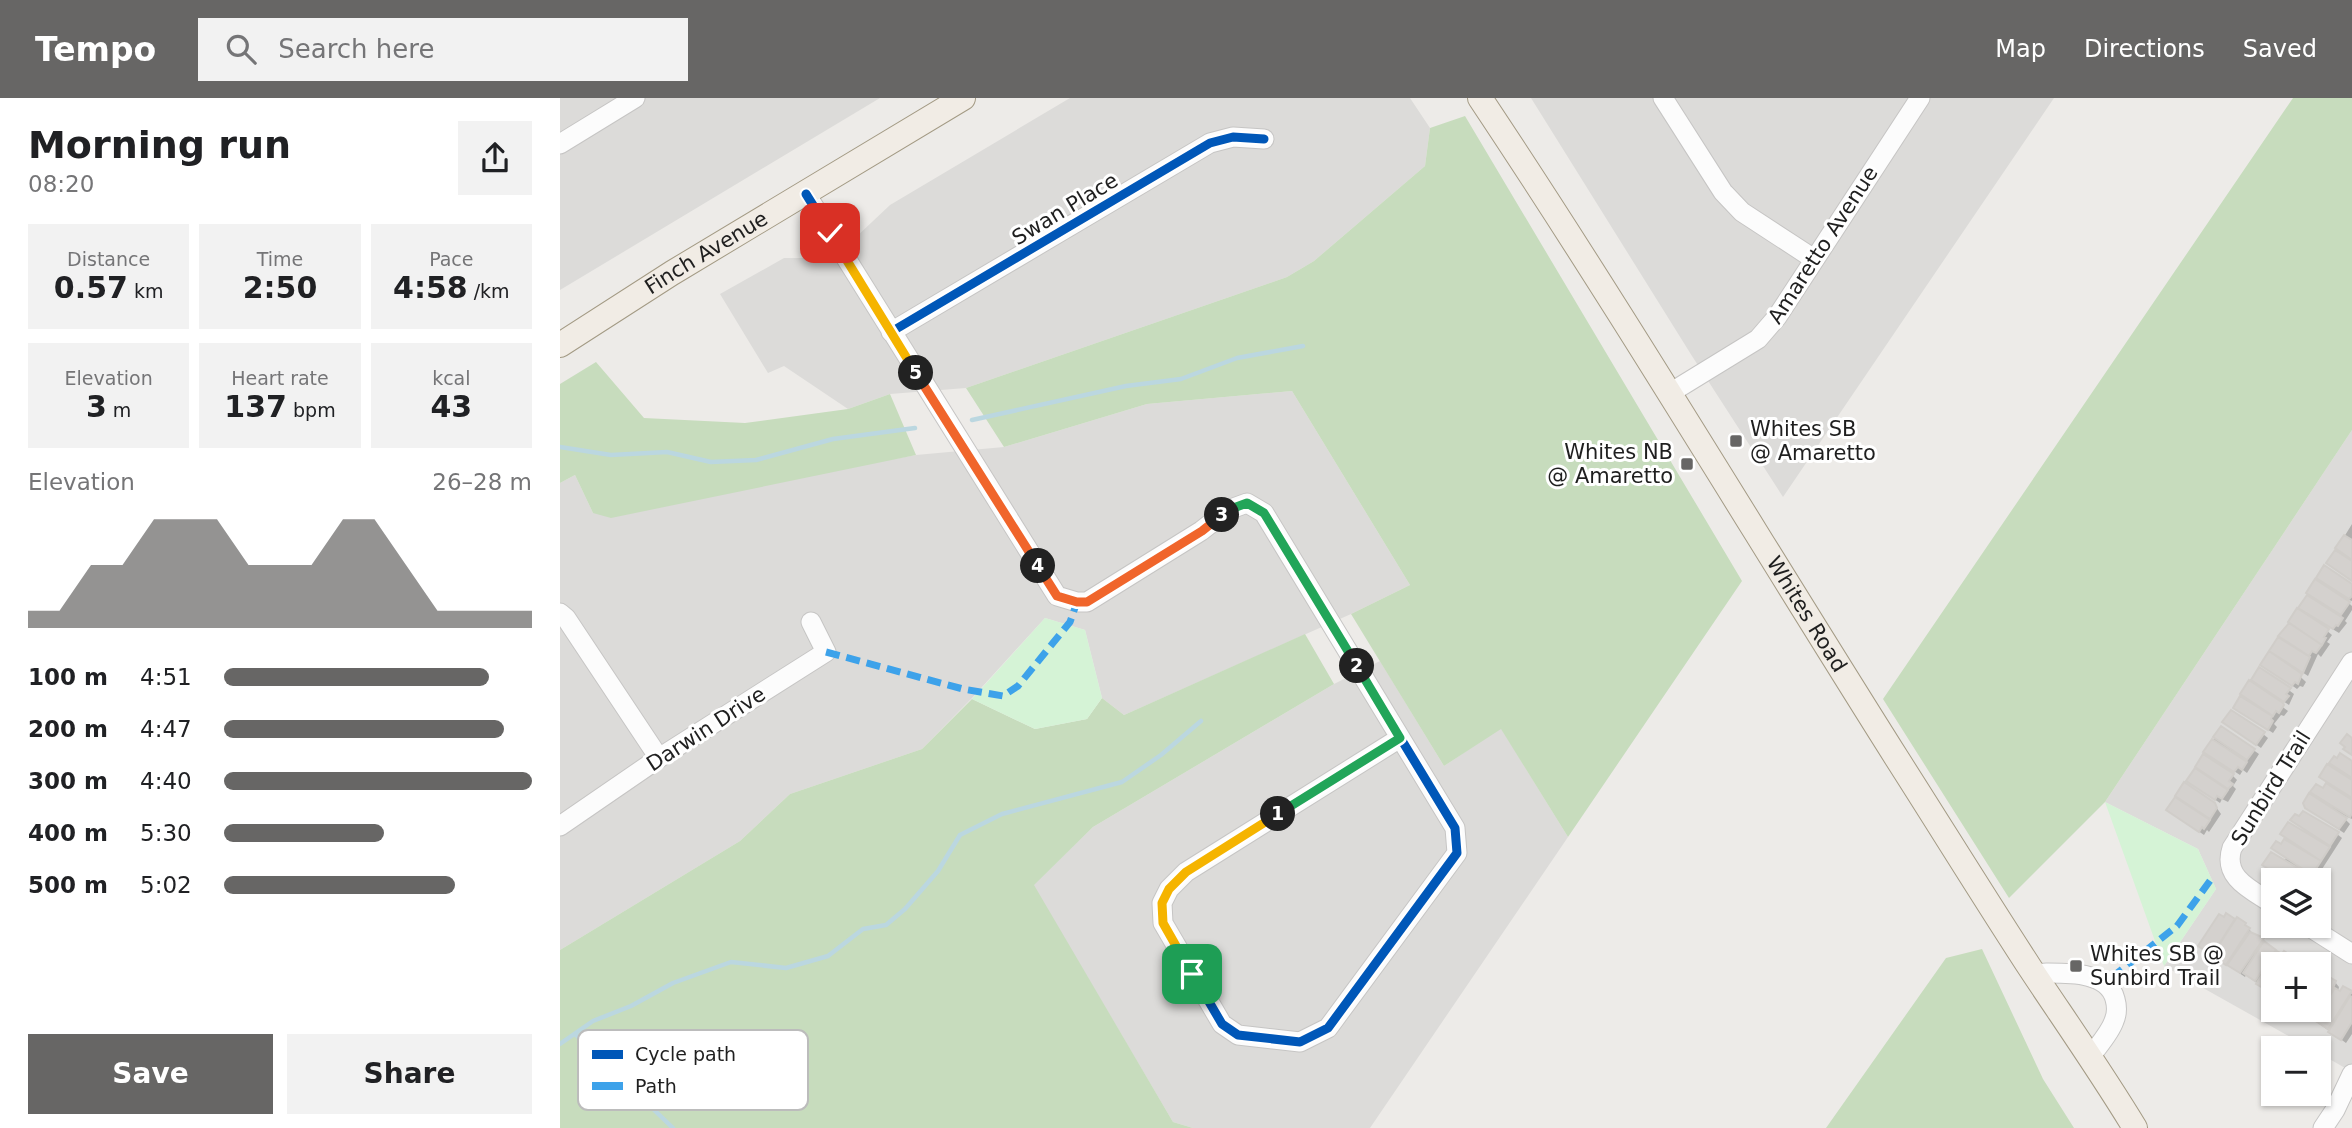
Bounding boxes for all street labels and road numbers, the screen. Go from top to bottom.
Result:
street label: Amaretto Avenue [1763,162,1883,328]
street label: Swan Place [1008,168,1122,250]
street label: Finch Avenue [640,206,772,299]
street label: Whites Road [1762,552,1852,676]
street label: Darwin Drive [642,682,770,776]
street label: Sunbird Trail [2226,726,2316,850]

